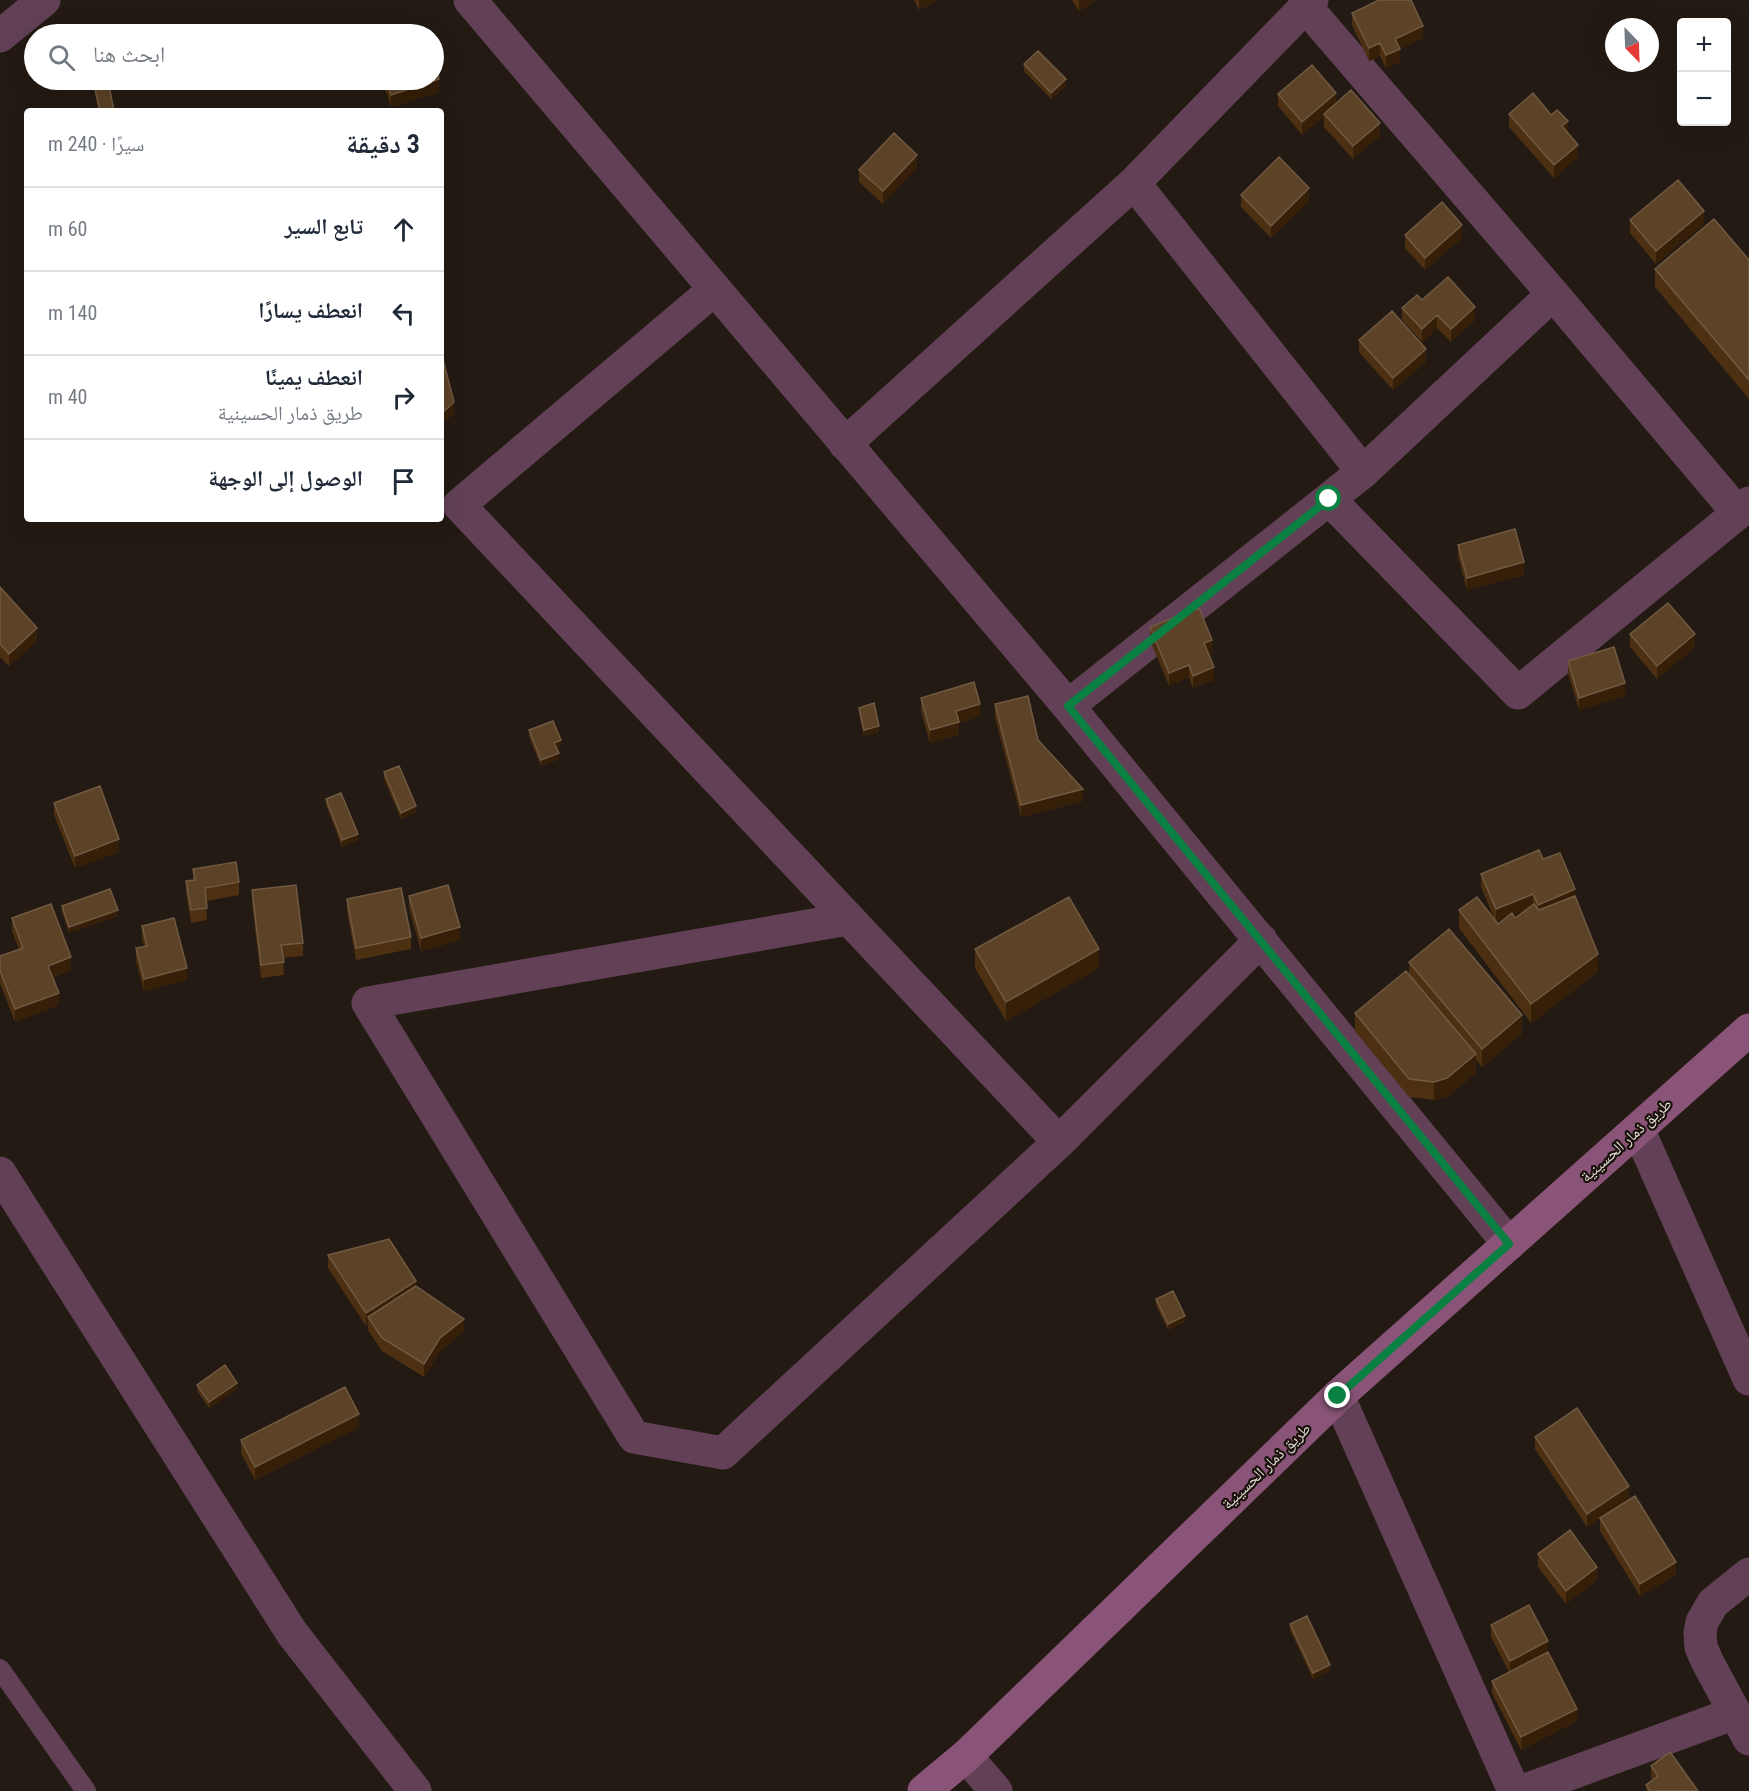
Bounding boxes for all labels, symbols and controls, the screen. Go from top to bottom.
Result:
north arrow [1605,18,1659,72]
map controls [1677,18,1731,126]
button: + [1677,18,1731,72]
search box [24,24,444,90]
icon: search [45,41,78,74]
text: ابحث هنا [93,42,165,67]
button: − [1677,72,1731,126]
text: 3 دقيقة [346,129,420,159]
text: سيرًا · 240 m [48,132,145,156]
icon: ahead [387,213,420,246]
text: تابع السير [285,214,363,239]
text: 60 m [48,217,87,241]
icon: left [387,297,420,330]
text: انعطف يسارًا [258,298,363,323]
text: 140 m [48,301,97,325]
text: انعطف يمينًا [265,365,363,390]
icon: right [387,381,420,414]
text: 40 m [48,385,87,409]
text: طريق ذمار الحسينية [218,401,363,425]
icon: arrive [387,465,420,498]
text: الوصول إلى الوجهة [208,466,363,491]
route start [1315,485,1341,511]
street label: طريق ذمار الحسينية [1576,1094,1676,1187]
route end [1324,1382,1350,1408]
street label: طريق ذمار الحسينية [1218,1419,1315,1514]

